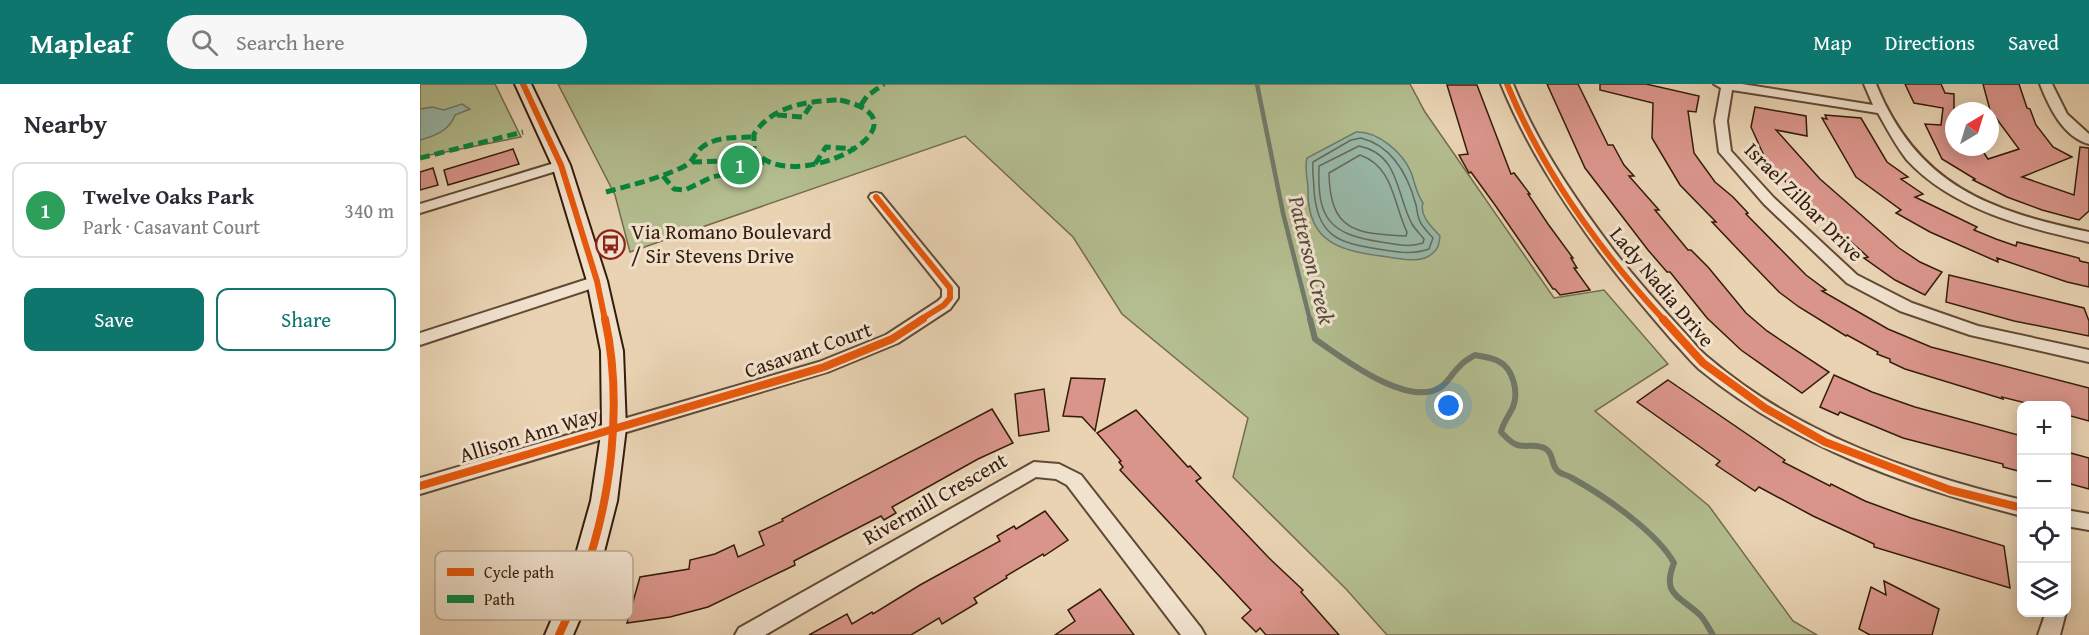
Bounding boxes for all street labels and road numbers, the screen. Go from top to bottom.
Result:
street label: Israel Zilbar Drive [1738,135,1871,268]
street label: Lady Nadia Drive [1603,220,1722,354]
street label: Casavant Court [740,313,876,386]
street label: Allison Ann Way [455,398,603,470]
street label: Rivermill Crescent [857,444,1013,553]

